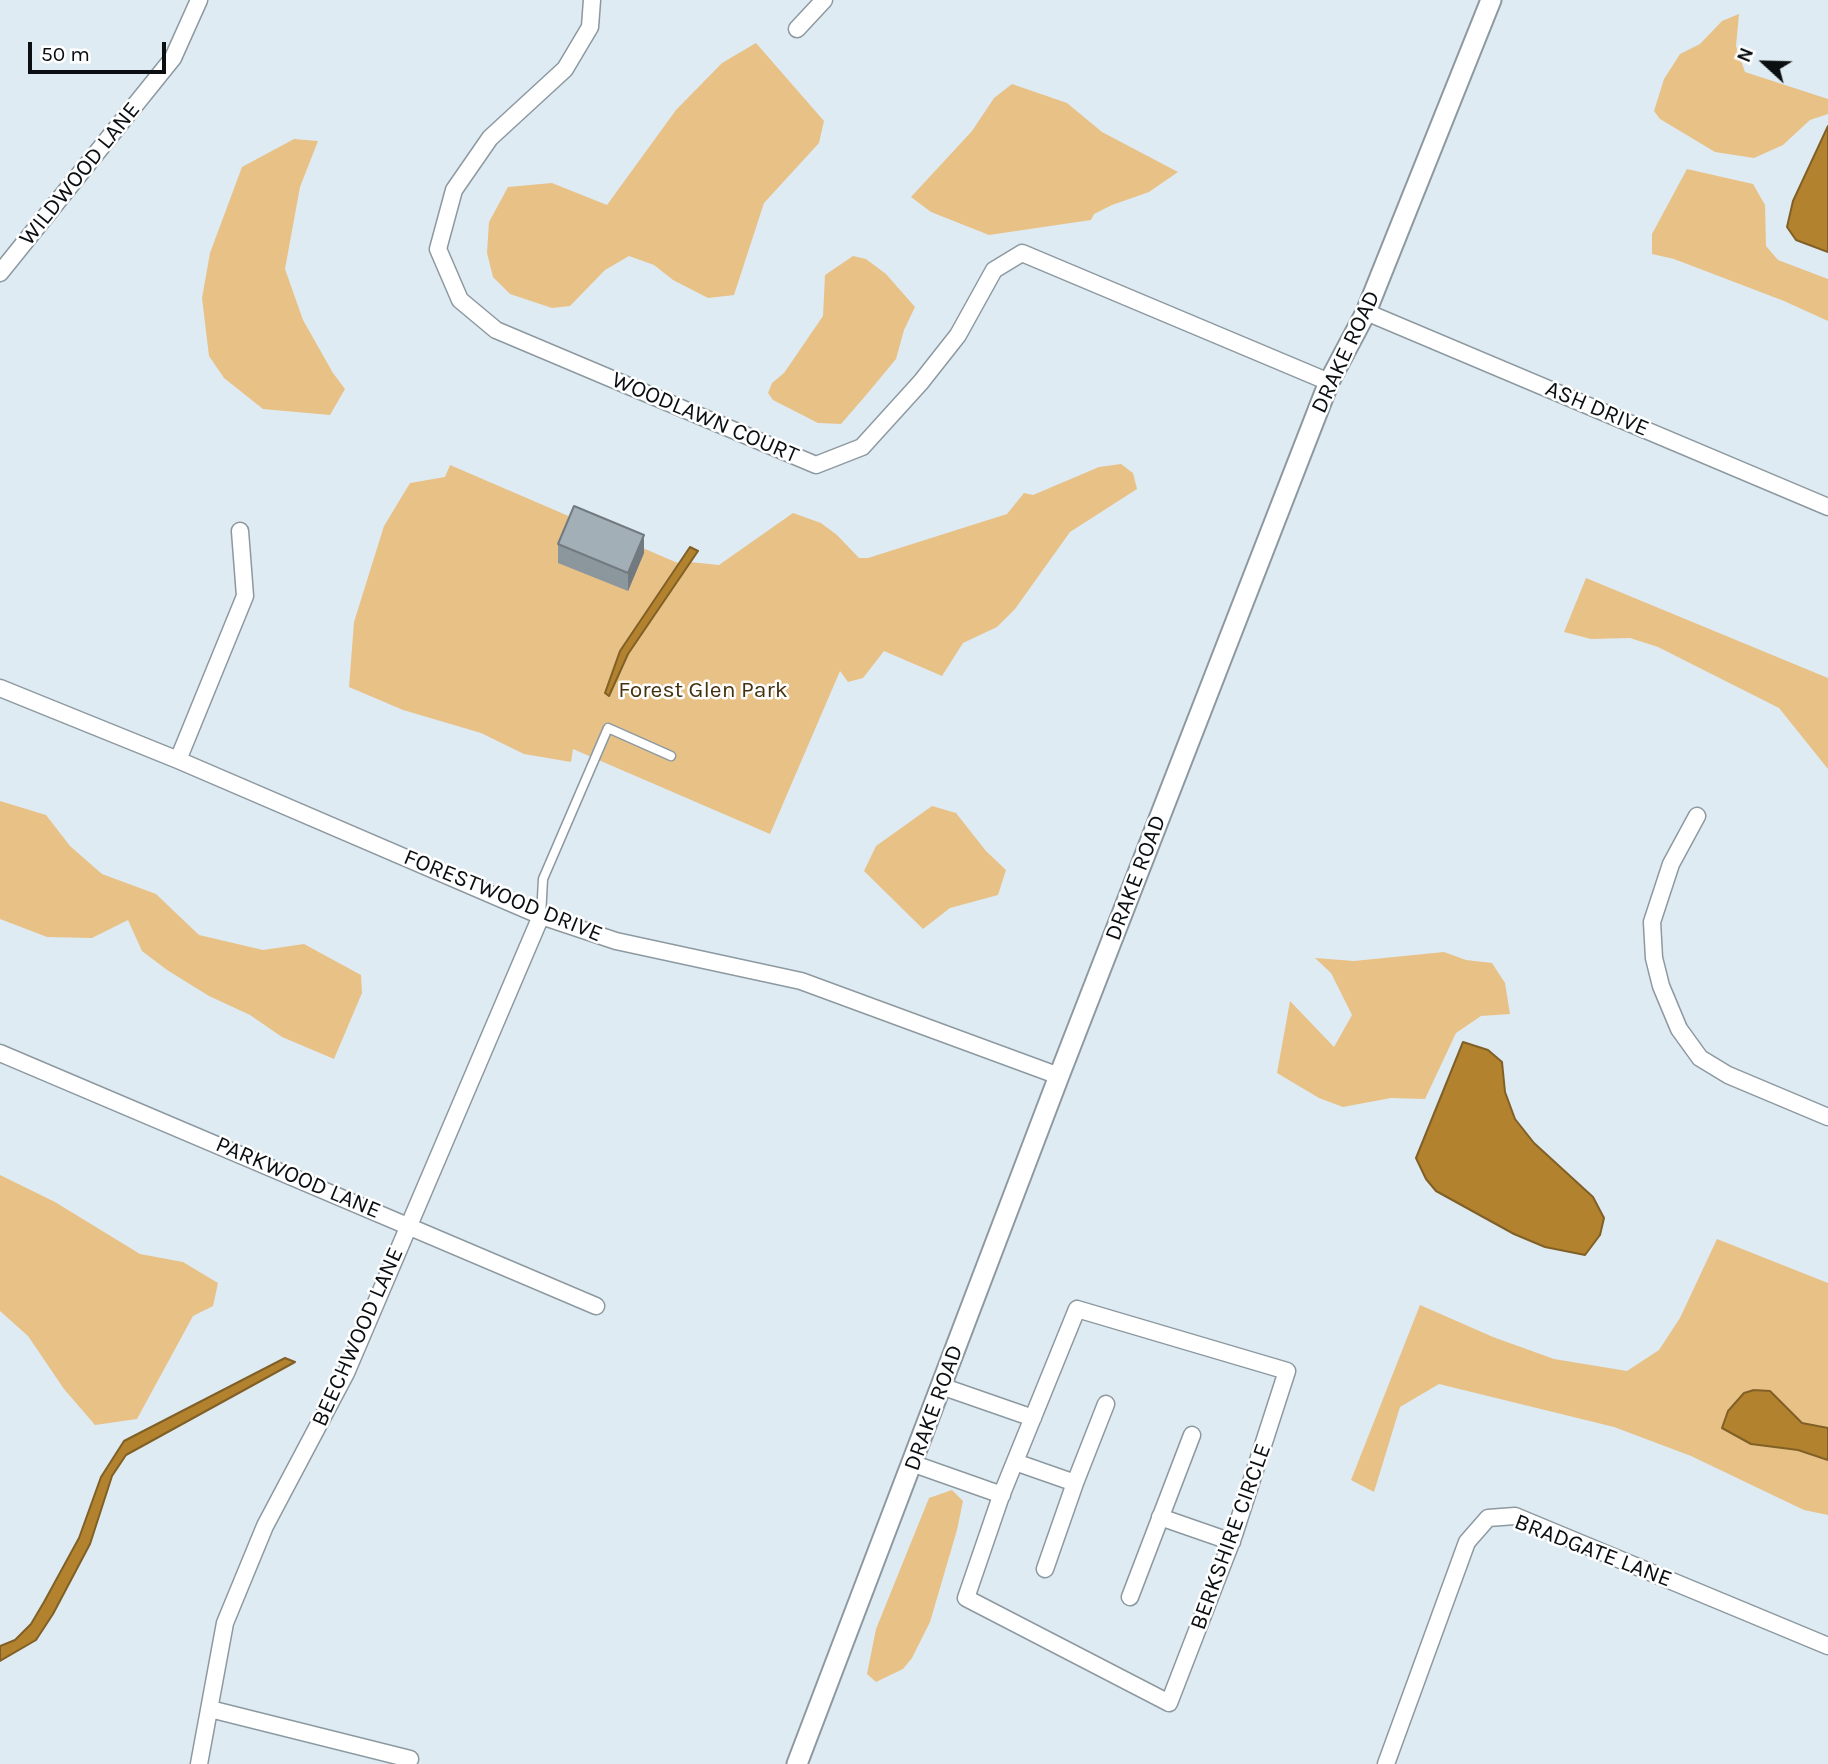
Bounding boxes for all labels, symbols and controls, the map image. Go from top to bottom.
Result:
scale bar [32,28,170,72]
north arrow [1730,28,1800,98]
text: 50 m [41,42,90,66]
text: N [1733,45,1758,66]
street label: WILDWOOD LANE [14,97,146,251]
street label: DRAKE ROAD [1306,286,1386,418]
street label: WOODLAWN COURT [608,366,802,470]
street label: ASH DRIVE [1541,375,1653,443]
park label: Forest Glen Park [618,676,788,704]
street label: DRAKE ROAD [1099,811,1173,945]
street label: FORESTWOOD DRIVE [400,844,606,948]
street label: PARKWOOD LANE [211,1131,385,1225]
street label: BEECHWOOD LANE [306,1243,410,1431]
street label: DRAKE ROAD [898,1341,970,1475]
street label: BERKSHIRE CIRCLE [1185,1440,1277,1634]
street label: BRADGATE LANE [1510,1508,1676,1594]

